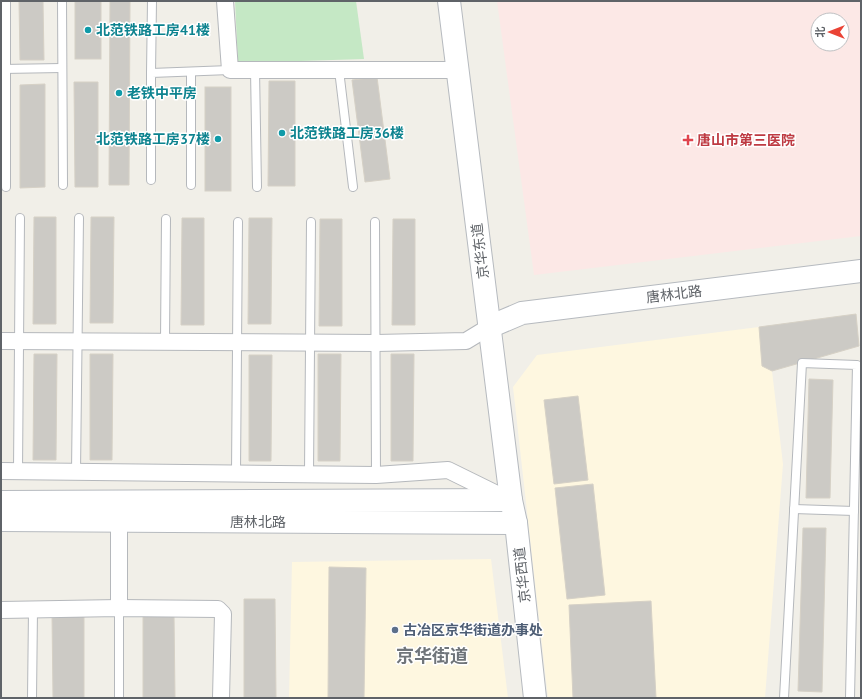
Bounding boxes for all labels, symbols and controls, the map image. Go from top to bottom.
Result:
north arrow [810,12,850,52]
place label: 北范铁路工房41楼 [96,21,210,39]
marker: 北范铁路工房41楼 [83,25,93,35]
text: 北 [813,27,827,38]
place label: 老铁中平房 [127,84,197,102]
marker: 老铁中平房 [114,88,124,98]
place label: 北范铁路工房36楼 [290,124,404,142]
marker: 北范铁路工房36楼 [277,128,287,138]
place label: 北范铁路工房37楼 [96,130,210,148]
place label: 唐山市第三医院 [697,131,795,149]
marker: 北范铁路工房37楼 [213,134,223,144]
marker: 唐山市第三医院 [682,134,694,146]
street label: 京华东道 [468,222,492,280]
street label: 唐林北路 [645,282,703,306]
street label: 唐林北路 [230,513,286,531]
street label: 京华西道 [510,546,534,604]
place label: 古冶区京华街道办事处 [403,621,543,639]
marker: 古冶区京华街道办事处 [390,625,400,635]
district label: 京华街道 [396,644,468,667]

